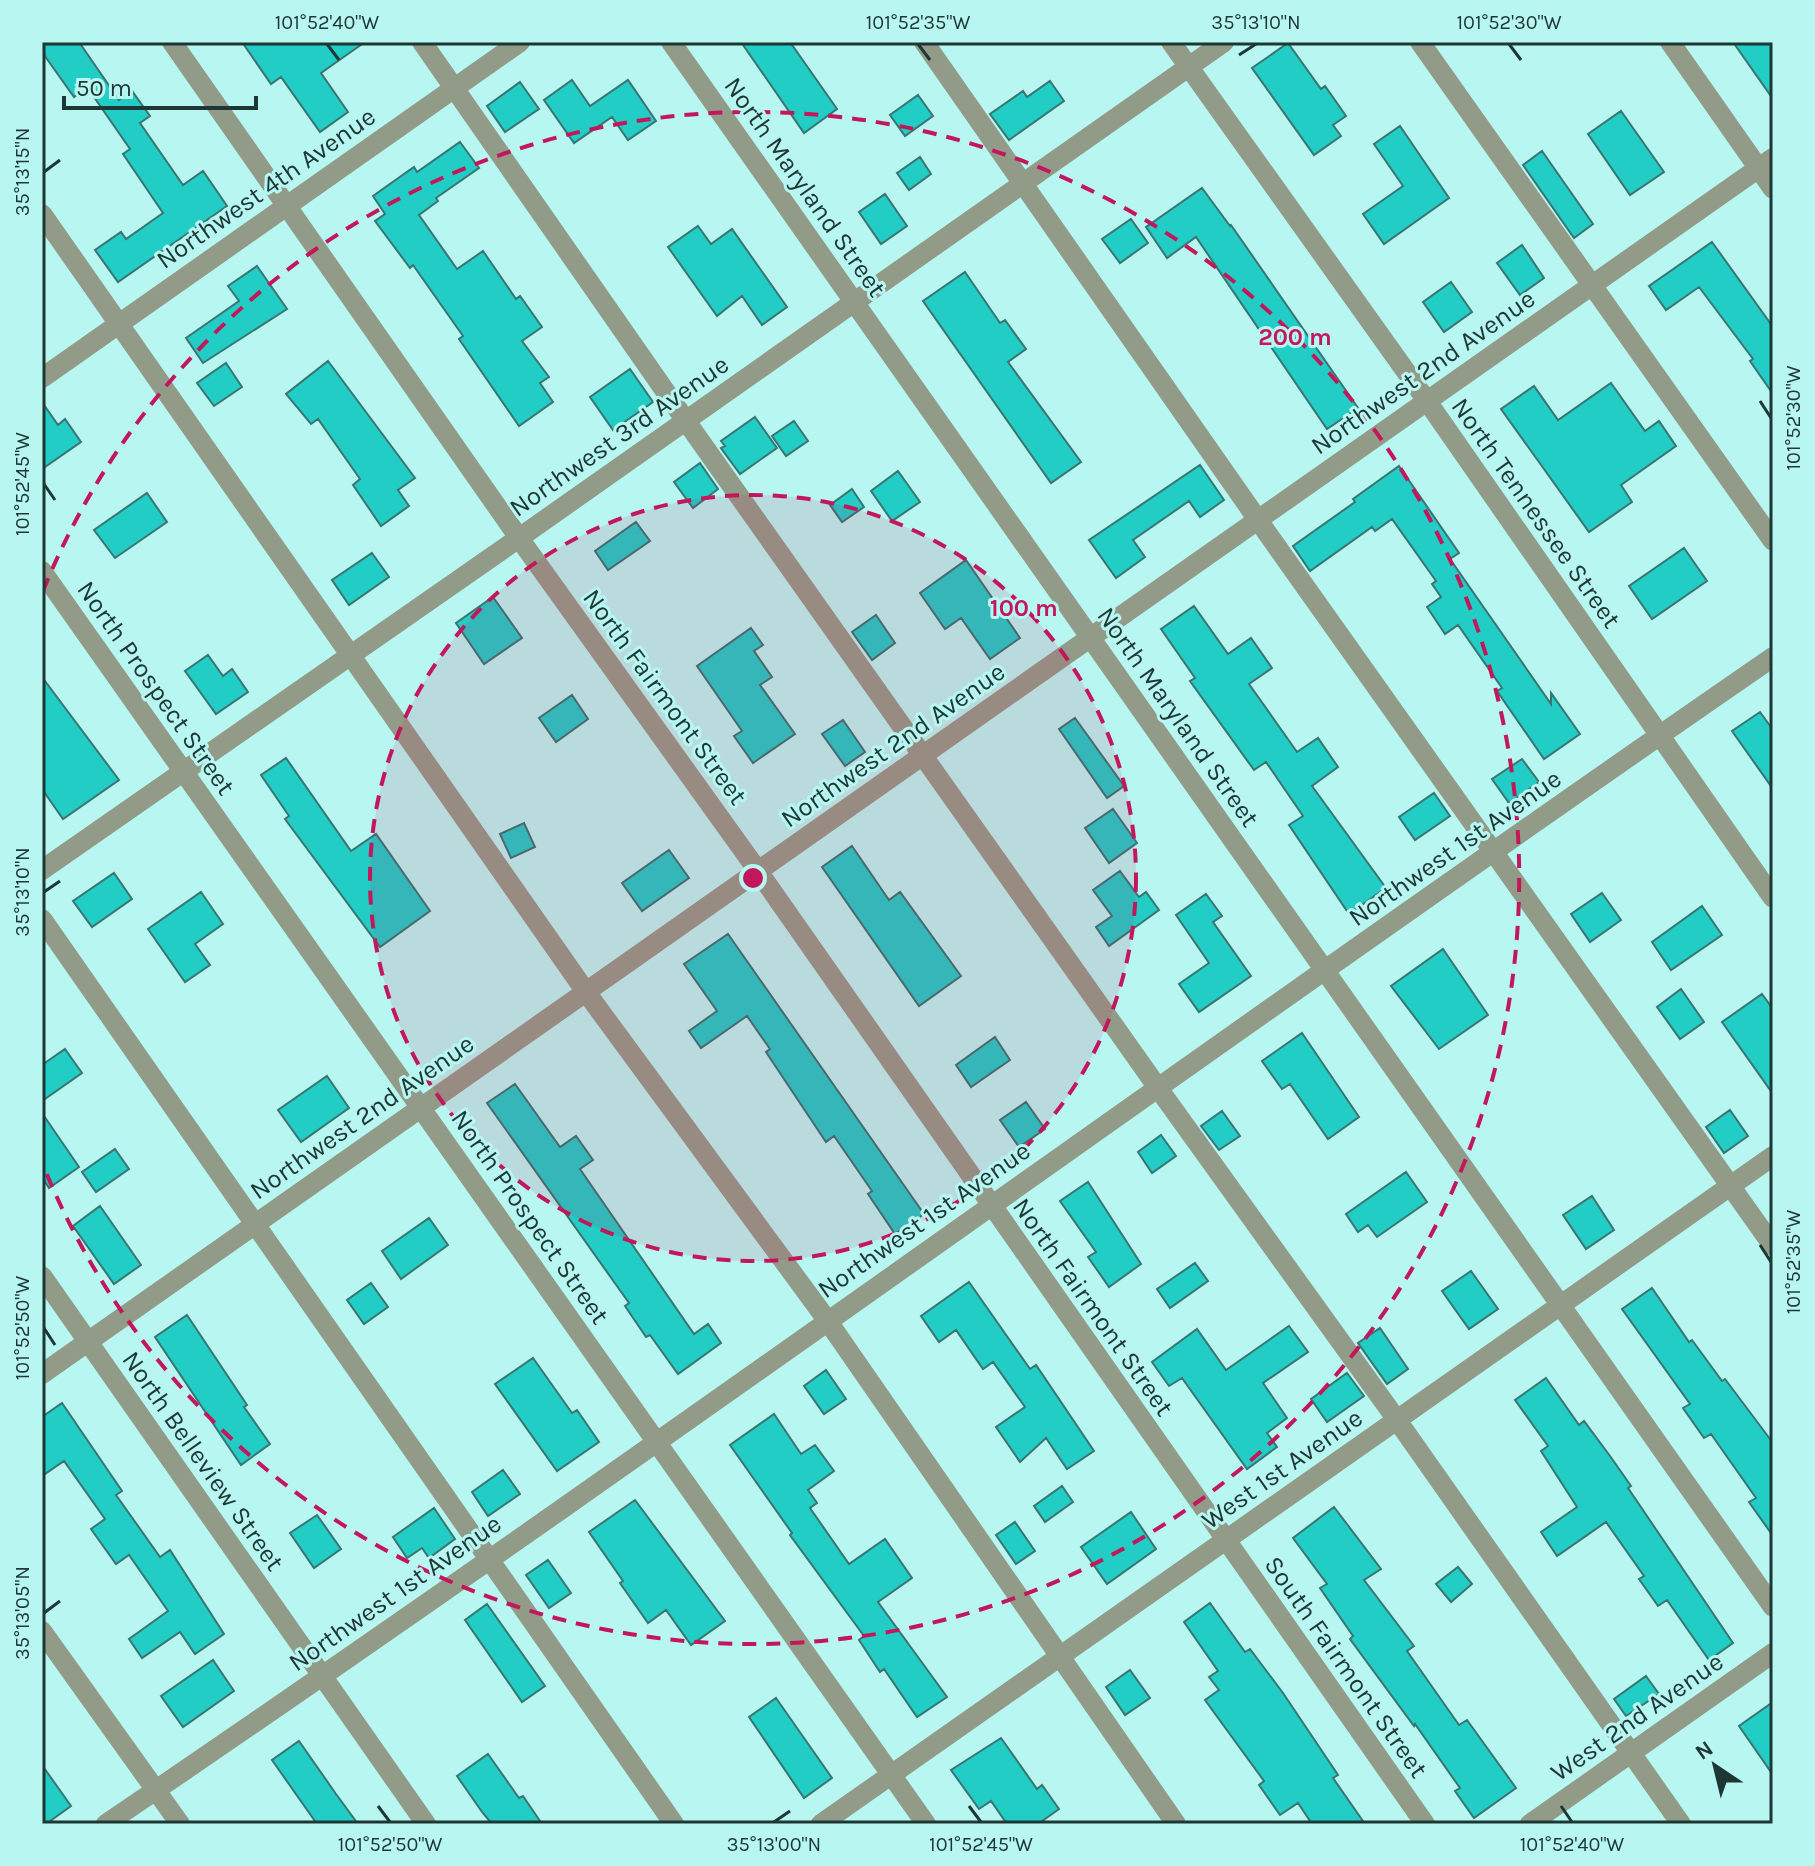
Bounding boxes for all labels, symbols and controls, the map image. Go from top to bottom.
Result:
text: 101°52'40"W [275,11,379,34]
text: 101°52'35"W [866,11,970,34]
text: 35°13'10"N [1211,11,1301,34]
text: 101°52'30"W [1456,11,1562,34]
scale bar [64,60,256,110]
street label: North Maryland Street [717,71,893,303]
text: 50 m [76,74,132,102]
street label: Northwest 4th Avenue [150,101,382,275]
text: 35°13'15"N [11,128,34,216]
street label: Northwest 2nd Avenue [1305,283,1541,461]
text: 200 m [1258,323,1332,351]
street label: Northwest 3rd Avenue [503,349,735,523]
text: 101°52'30"W [1782,365,1805,471]
street label: North Tennessee Street [1445,392,1627,634]
text: 101°52'45"W [11,432,34,536]
street label: North Prospect Street [70,575,242,801]
street label: North Fairmont Street [576,583,754,811]
text: 100 m [990,594,1058,622]
street label: North Maryland Street [1090,601,1266,833]
street label: Northwest 2nd Avenue [775,656,1011,834]
street label: Northwest 1st Avenue [1343,763,1567,933]
text: 35°13'10"N [11,847,34,937]
centre of rings [739,864,767,892]
street label: Northwest 2nd Avenue [244,1028,480,1206]
street label: North Prospect Street [444,1104,616,1330]
street label: Northwest 1st Avenue [812,1135,1036,1305]
street label: North Fairmont Street [1006,1192,1180,1422]
text: 101°52'35"W [1782,1210,1805,1314]
text: 101°52'50"W [11,1276,34,1380]
street label: North Belleview Street [115,1345,291,1577]
street label: West 1st Avenue [1196,1402,1368,1536]
street label: Northwest 1st Avenue [283,1508,507,1678]
street label: South Fairmont Street [1258,1550,1434,1784]
text: 35°13'05"N [11,1566,34,1660]
street label: West 2nd Avenue [1545,1646,1729,1788]
north arrow [1675,1726,1755,1806]
text: N [1690,1735,1718,1766]
text: 101°52'50"W [338,1833,442,1856]
text: 35°13'00"N [727,1833,821,1856]
text: 101°52'45"W [929,1833,1033,1856]
text: 101°52'40"W [1520,1833,1624,1856]

